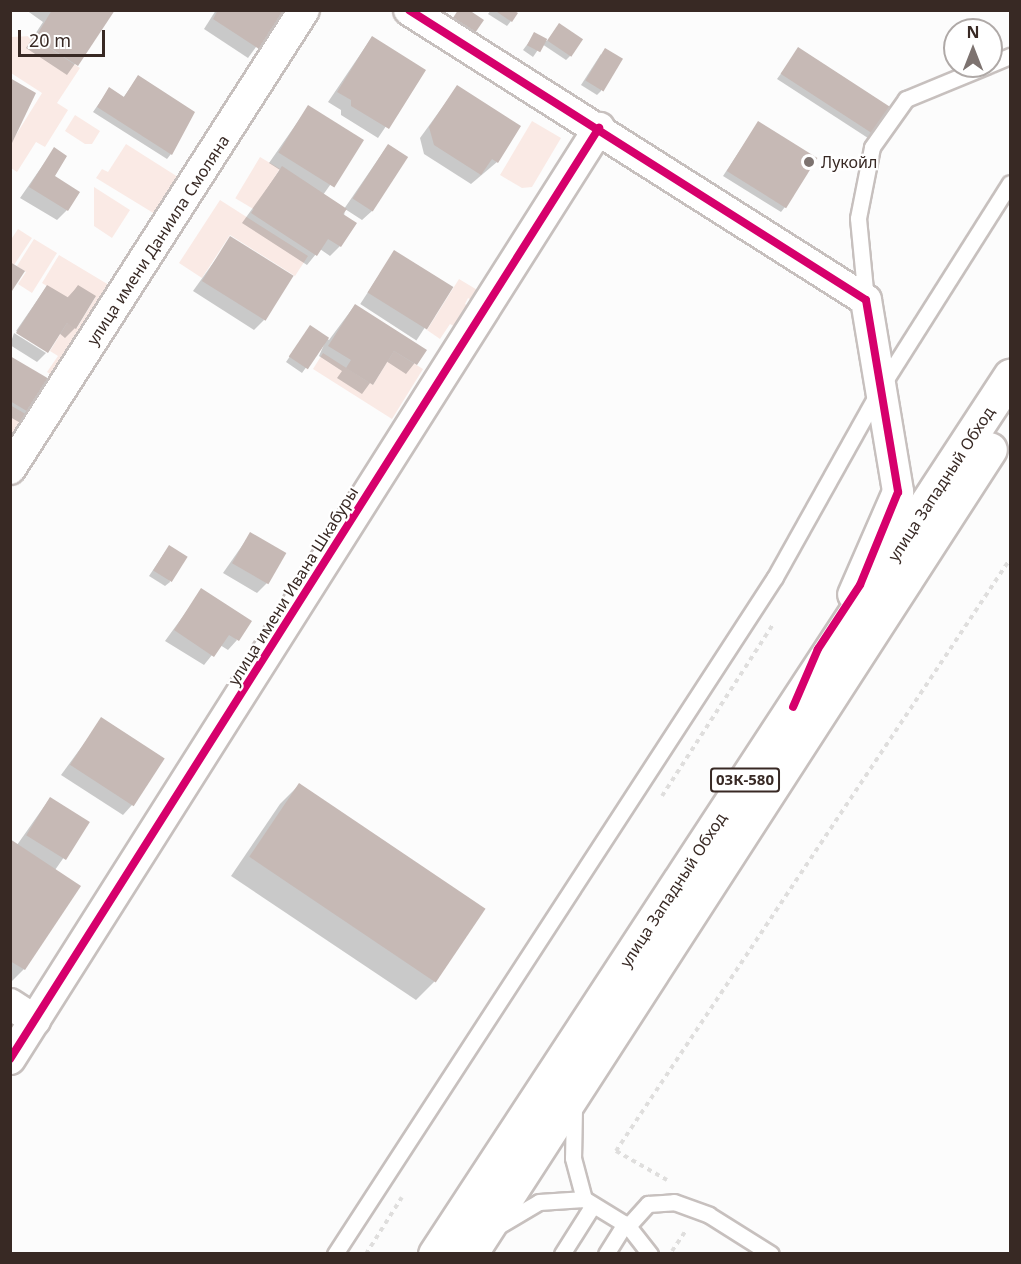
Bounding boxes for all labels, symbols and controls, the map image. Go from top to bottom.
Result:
scale bar [21,18,108,56]
north arrow [943,18,1003,78]
text: N [966,21,980,43]
text: 20 m [29,28,71,52]
street label: улица имени Даниила Смоляна [83,131,233,349]
place label: Лукойл [821,152,877,172]
marker: Лукойл [802,155,816,169]
street label: улица Западный Обход [884,403,998,565]
street label: улица имени Ивана Шкабуры [224,483,362,689]
road number: 03К-580 [709,768,781,792]
street label: улица Западный Обход [616,809,730,971]

